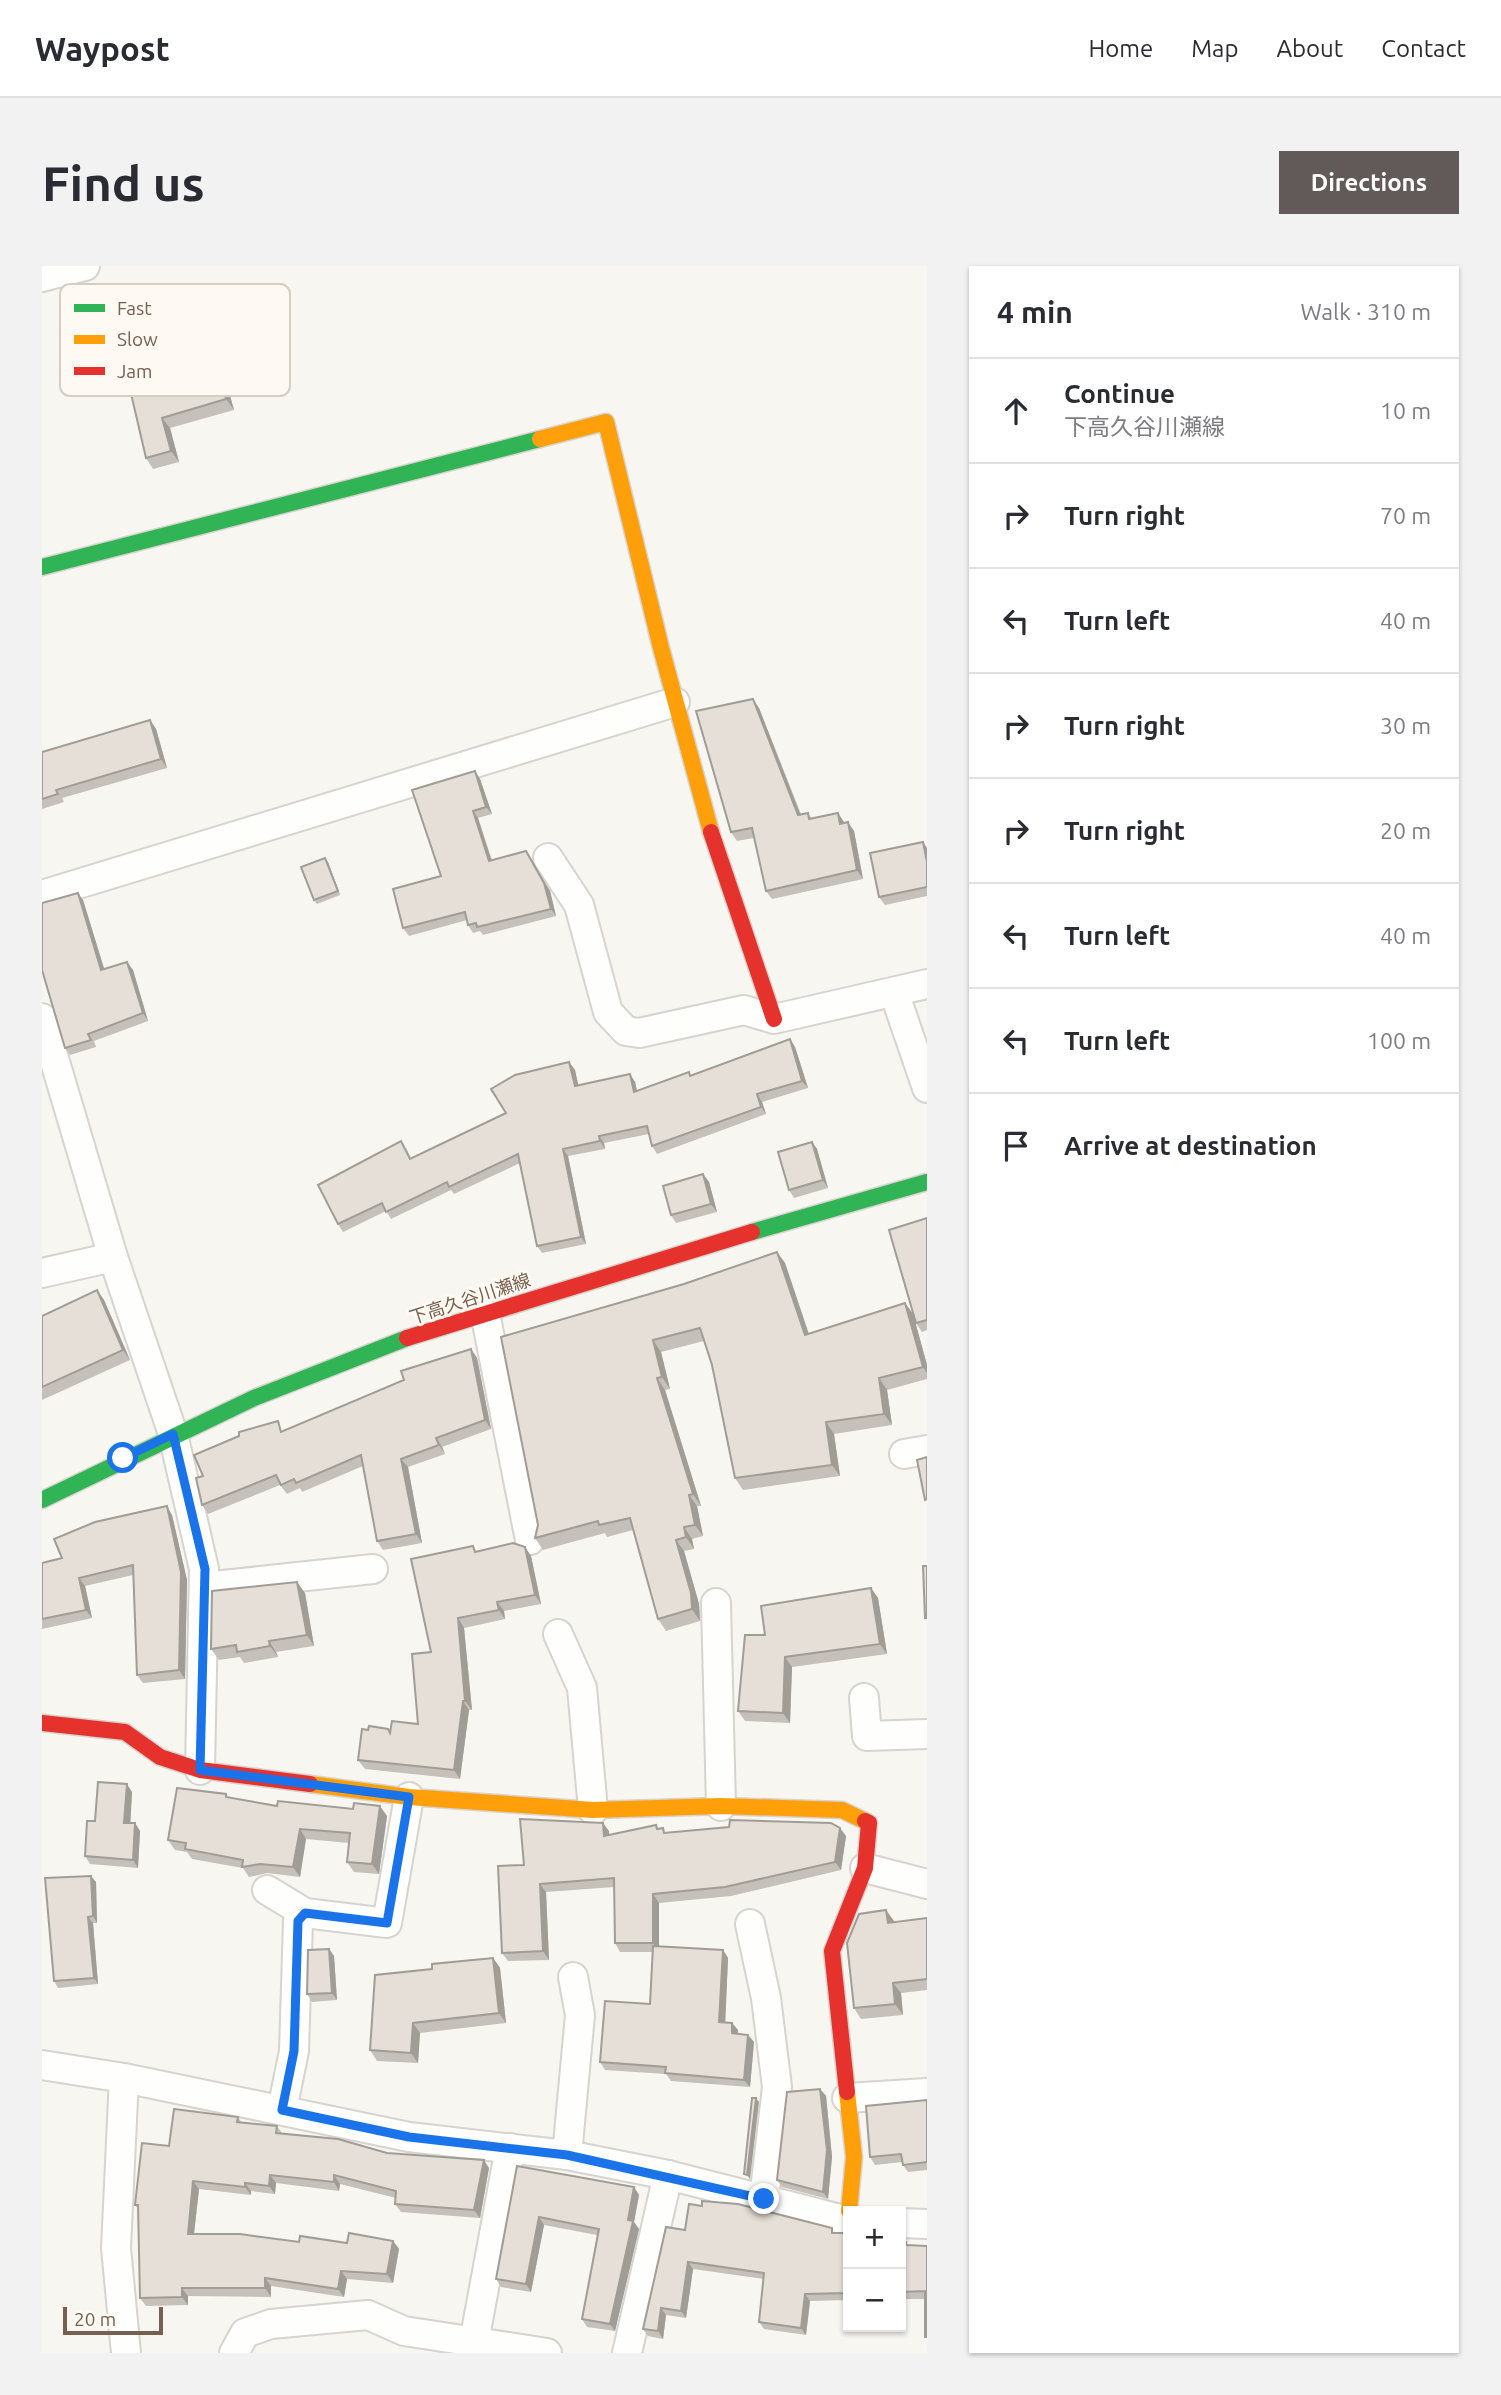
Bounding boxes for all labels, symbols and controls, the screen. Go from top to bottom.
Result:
text: Waypost [35,30,170,67]
text: Home [1088,35,1153,62]
text: Map [1191,35,1238,62]
text: About [1276,35,1343,62]
text: Contact [1381,35,1466,62]
button: Directions [1279,151,1459,214]
text: Find us [42,155,205,210]
legend [60,284,290,396]
text: 4 min [997,295,1073,329]
text: Fast [117,297,152,319]
text: Walk · 310 m [1300,299,1431,324]
text: Slow [117,328,158,350]
text: Jam [117,360,153,382]
text: Continue [1064,379,1175,408]
icon: ahead [997,392,1035,430]
text: 10 m [1380,398,1431,423]
text: 下高久谷川瀬線 [1064,414,1225,439]
icon: right [997,497,1035,535]
text: Turn right [1064,501,1185,530]
text: 70 m [1380,503,1431,528]
icon: left [997,602,1035,640]
text: Turn left [1064,606,1170,635]
text: 40 m [1380,608,1431,633]
icon: right [997,707,1035,745]
text: Turn right [1064,711,1185,740]
text: 30 m [1380,713,1431,738]
icon: right [997,812,1035,850]
text: Turn right [1064,816,1185,845]
text: 20 m [1380,818,1431,843]
icon: left [997,917,1035,955]
text: Turn left [1064,921,1170,950]
text: 40 m [1380,923,1431,948]
icon: left [997,1022,1035,1060]
text: Turn left [1064,1026,1170,1055]
text: 100 m [1367,1028,1431,1053]
icon: arrive [997,1127,1035,1165]
text: Arrive at destination [1064,1131,1317,1160]
street label: 下高久谷川瀬線 [407,1269,533,1327]
route start [107,1442,138,1473]
route end [748,2183,779,2214]
map controls [843,2206,906,2332]
button: + [843,2206,906,2269]
button: − [843,2269,906,2332]
scale bar [63,2304,163,2336]
text: 20 m [74,2308,116,2330]

